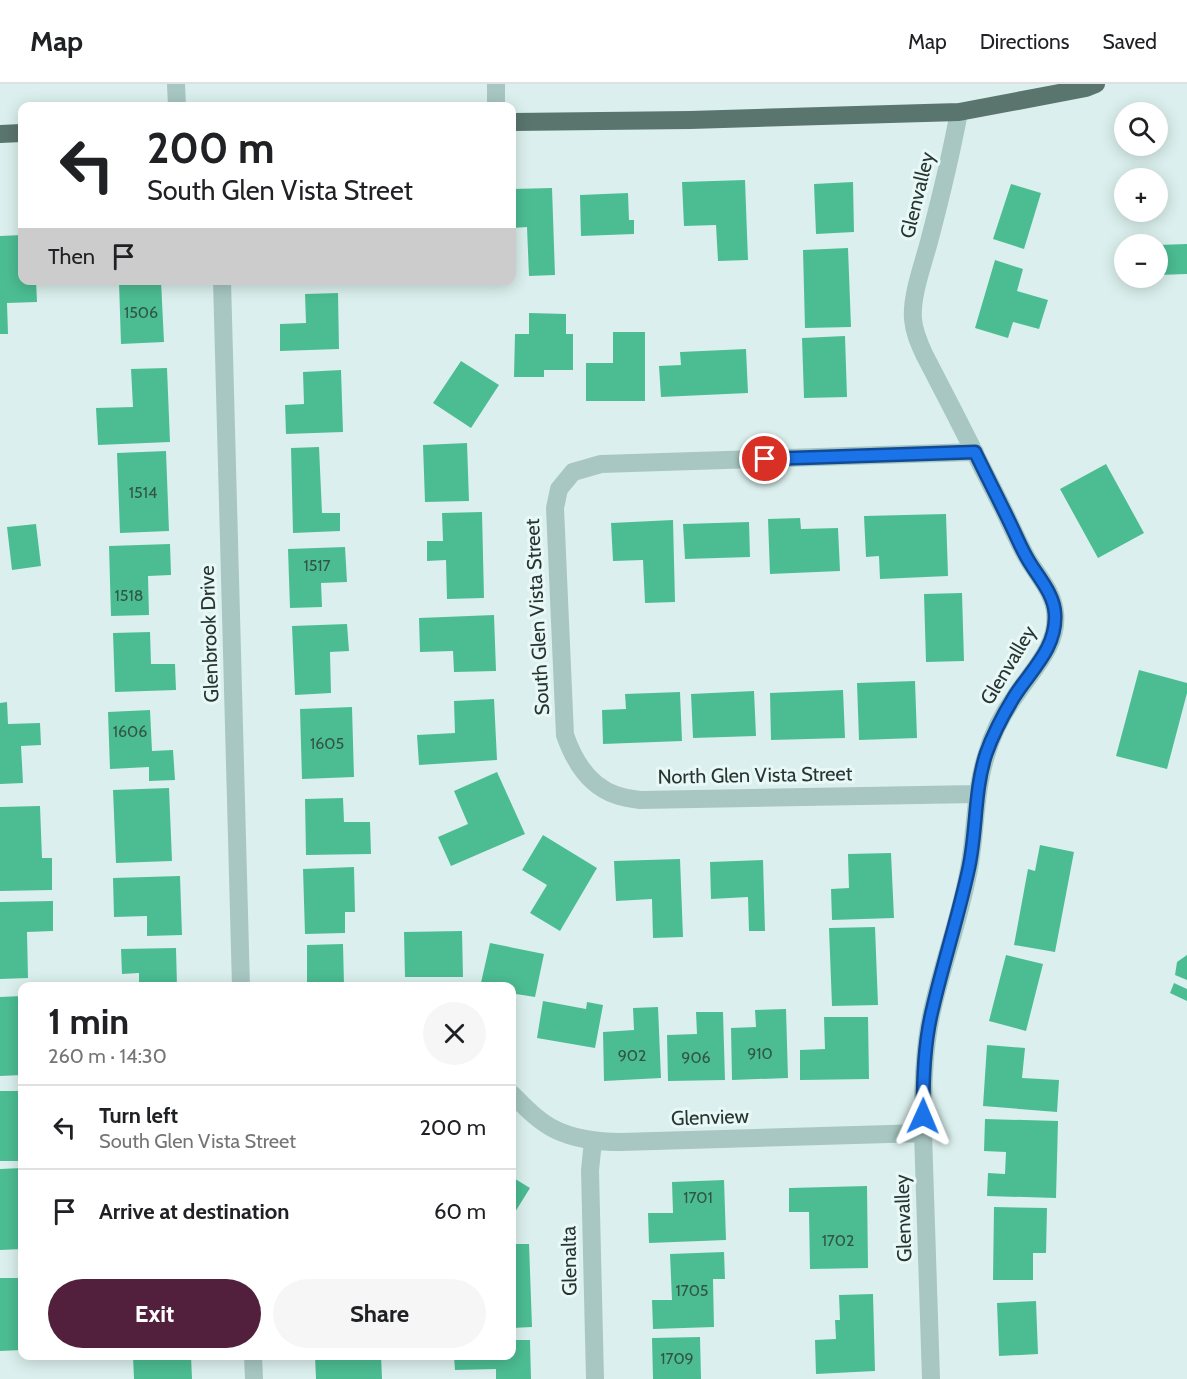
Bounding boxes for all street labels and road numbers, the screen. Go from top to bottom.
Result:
street label: Glenvalley [895,149,939,241]
street label: South Glen Vista Street [520,518,554,716]
street label: Glenbrook Drive [195,565,223,703]
street label: Glenvalley [975,621,1041,709]
street label: North Glen Vista Street [657,761,853,789]
street label: Glenview [671,1104,750,1130]
street label: Glenvalley [889,1174,917,1262]
street label: Glenalta [556,1225,582,1296]

